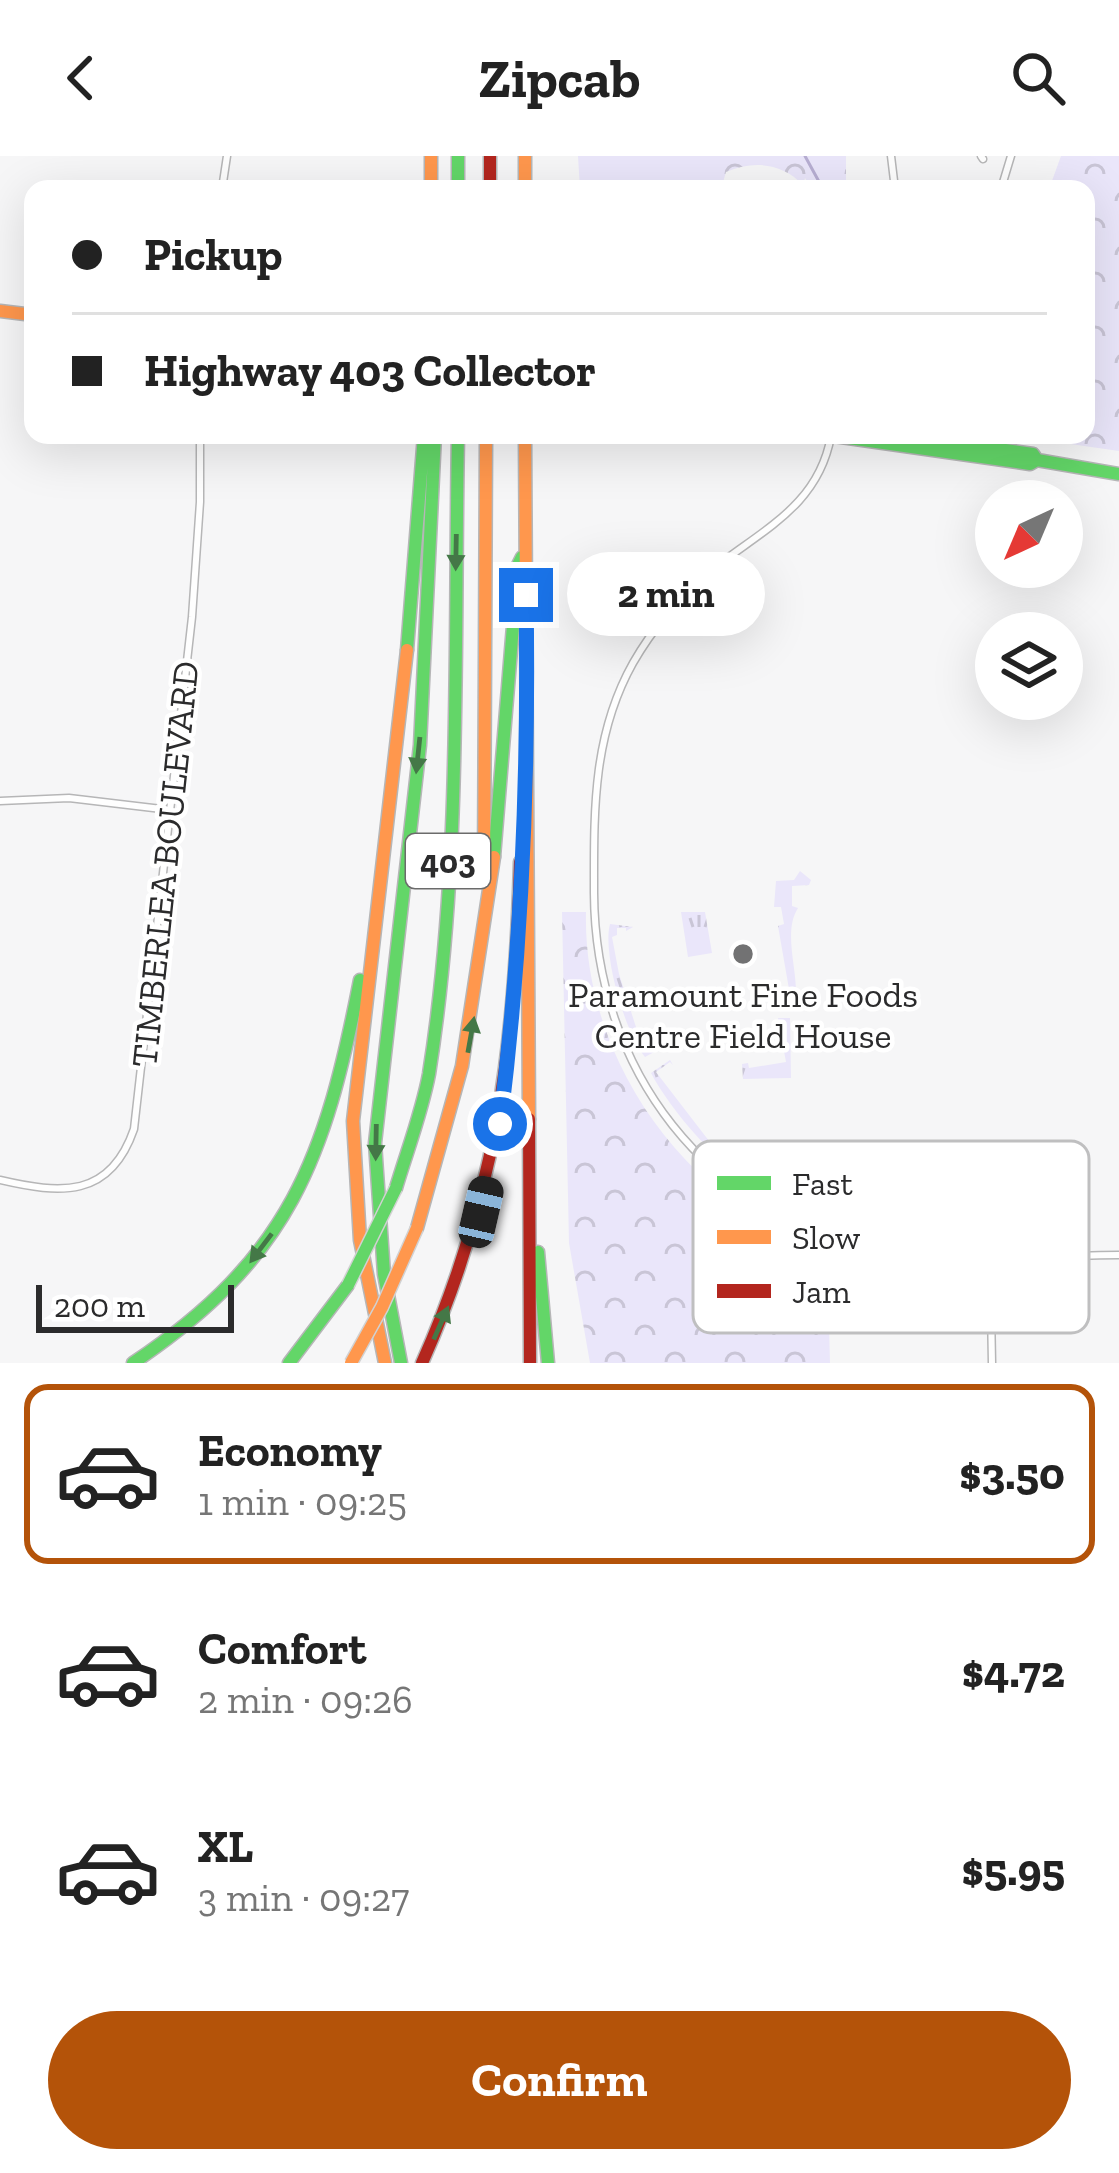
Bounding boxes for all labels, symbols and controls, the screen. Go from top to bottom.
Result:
icon: back [48,45,114,111]
icon: search [1005,45,1071,111]
text: Zipcab [479,46,640,111]
text: Pickup [144,228,282,282]
text: Highway 403 Collector [144,344,596,398]
north arrow [975,480,1083,588]
map controls [975,480,1083,720]
one-way arrow [446,534,466,572]
callout: 2 min [568,553,766,637]
route end [499,568,553,622]
text: 2 min [617,570,715,617]
button: layers [975,612,1083,720]
street label: TIMBERLEA BOULEVARD [122,659,208,1069]
one-way arrow [409,737,428,774]
road number: 403 [406,834,490,888]
marker: Paramount Fine Foods Centre Field House [730,941,756,967]
place label: Paramount Fine Foods Centre Field House [568,973,918,1057]
one-way arrow [462,1015,480,1053]
route start [473,1097,527,1151]
one-way arrow [367,1124,386,1162]
legend [693,1141,1089,1333]
text: Fast [792,1164,853,1203]
car [455,1173,507,1251]
text: Slow [792,1218,860,1257]
one-way arrow [249,1232,273,1264]
text: Jam [792,1272,851,1311]
scale bar [36,1279,234,1332]
text: 200 m [54,1286,145,1325]
one-way arrow [431,1305,451,1340]
icon: car [54,1420,162,1528]
text: Economy [198,1424,382,1478]
text: $3.50 [959,1447,1065,1501]
text: 1 min · 09:25 [198,1478,407,1525]
icon: car [54,1618,162,1726]
text: Comfort [198,1622,366,1676]
text: $4.72 [962,1645,1065,1699]
text: 2 min · 09:26 [198,1676,413,1723]
icon: car [54,1816,162,1924]
text: XL [198,1820,253,1874]
text: $5.95 [962,1843,1065,1897]
text: 3 min · 09:27 [198,1874,409,1921]
button: Confirm [48,2011,1071,2149]

